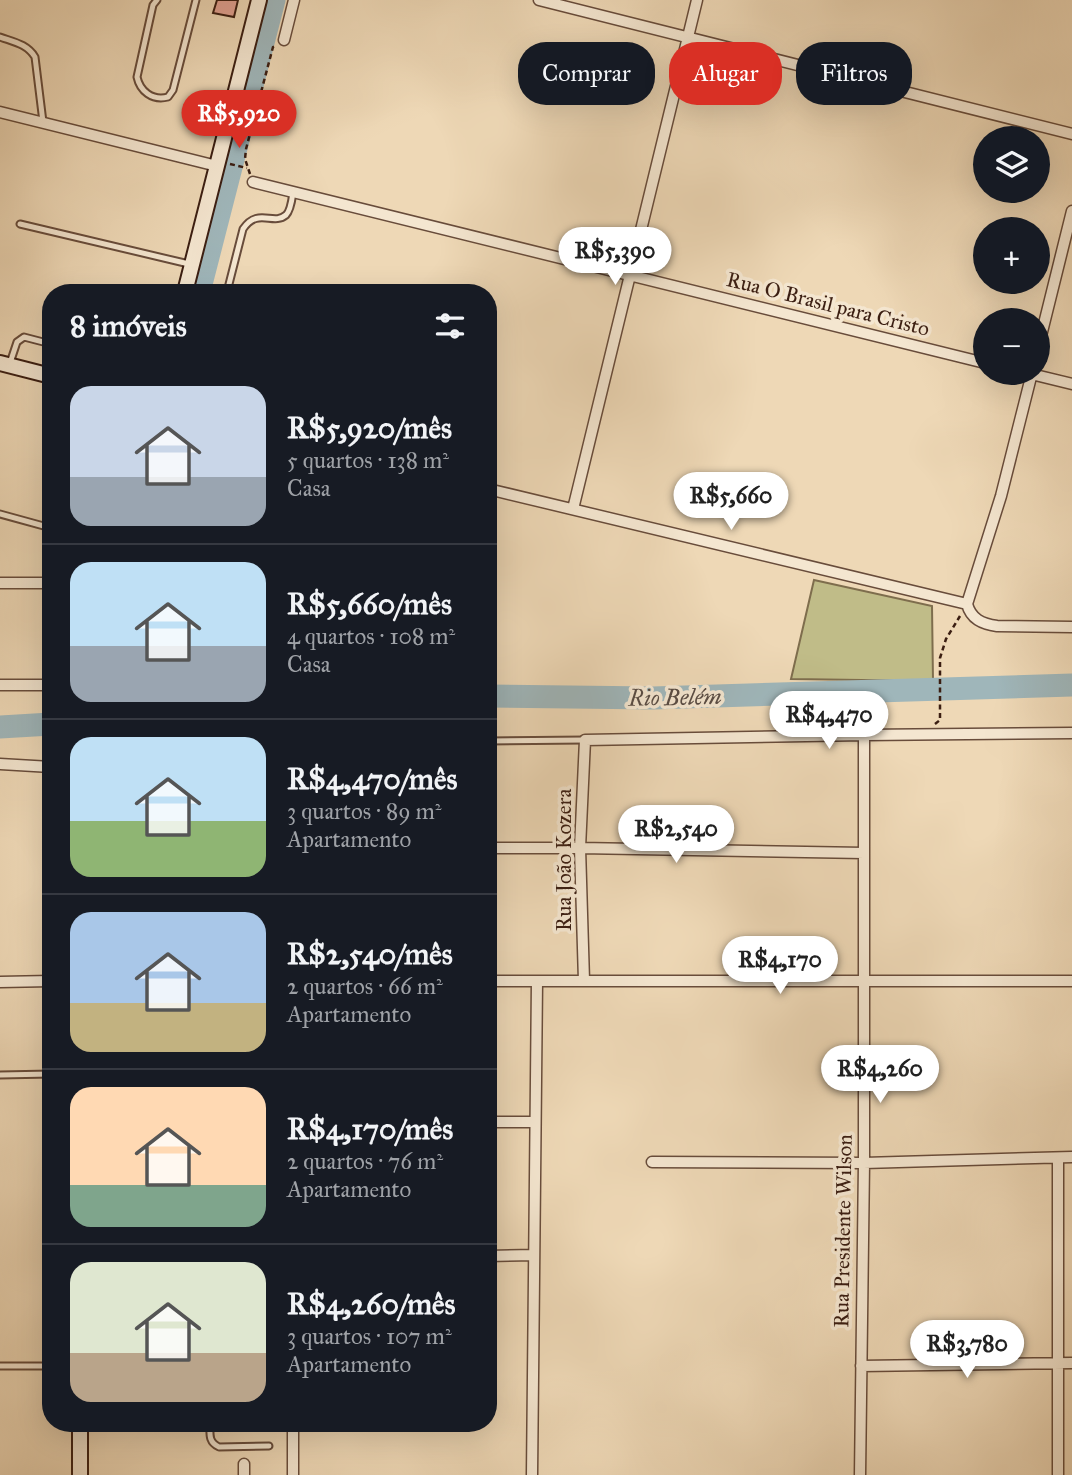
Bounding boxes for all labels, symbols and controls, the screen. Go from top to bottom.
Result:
chip: Comprar [518,42,655,105]
chip: Alugar [669,42,782,105]
chip: Filtros [796,42,912,105]
pin: R$5,920 [174,90,304,150]
text: R$5,920 [198,99,280,127]
map controls [973,126,1050,385]
button: layers [973,126,1050,203]
button: + [973,217,1050,294]
pin: R$5,390 [550,228,680,287]
text: R$5,390 [575,236,655,264]
street label: Rua O Brasil para Cristo [724,266,932,342]
icon: filters [431,307,469,345]
text: 8 imóveis [70,308,187,344]
button: − [973,308,1050,385]
text: R$5,920/mês [287,410,452,446]
icon: home [126,414,210,498]
text: 5 quartos · 138 m² [287,446,449,474]
pin: R$5,660 [666,472,796,532]
text: Casa [287,474,331,502]
text: R$5,660 [690,481,773,509]
text: R$5,660/mês [287,586,452,622]
icon: home [126,590,210,674]
text: 4 quartos · 108 m² [287,622,455,650]
text: Casa [287,650,331,678]
water label: Rio Belém [627,682,722,712]
pin: R$4,470 [764,692,894,751]
text: R$4,470 [785,700,873,728]
text: R$4,470/mês [287,761,457,797]
icon: home [126,765,210,849]
street label: Rua João Kozera [551,789,577,931]
text: 3 quartos · 89 m² [287,797,442,825]
pin: R$2,540 [611,806,741,865]
text: R$2,540 [634,814,718,842]
text: Apartamento [287,825,411,853]
text: R$2,540/mês [287,936,453,972]
pin: R$4,170 [715,936,845,996]
icon: home [126,940,210,1024]
text: R$4,170 [738,945,822,973]
text: 2 quartos · 66 m² [287,972,443,1000]
text: Apartamento [287,1000,411,1028]
pin: R$4,260 [815,1046,945,1105]
text: R$4,260 [837,1054,923,1082]
text: R$4,170/mês [287,1111,453,1147]
icon: home [126,1115,210,1199]
street label: Rua Presidente Wilson [828,1134,858,1328]
text: 2 quartos · 76 m² [287,1147,443,1175]
text: Apartamento [287,1175,411,1203]
text: R$4,260/mês [287,1286,456,1322]
icon: home [126,1290,210,1374]
pin: R$3,780 [902,1320,1032,1380]
text: 3 quartos · 107 m² [287,1322,452,1350]
text: R$3,780 [926,1329,1008,1357]
text: Apartamento [287,1350,411,1378]

